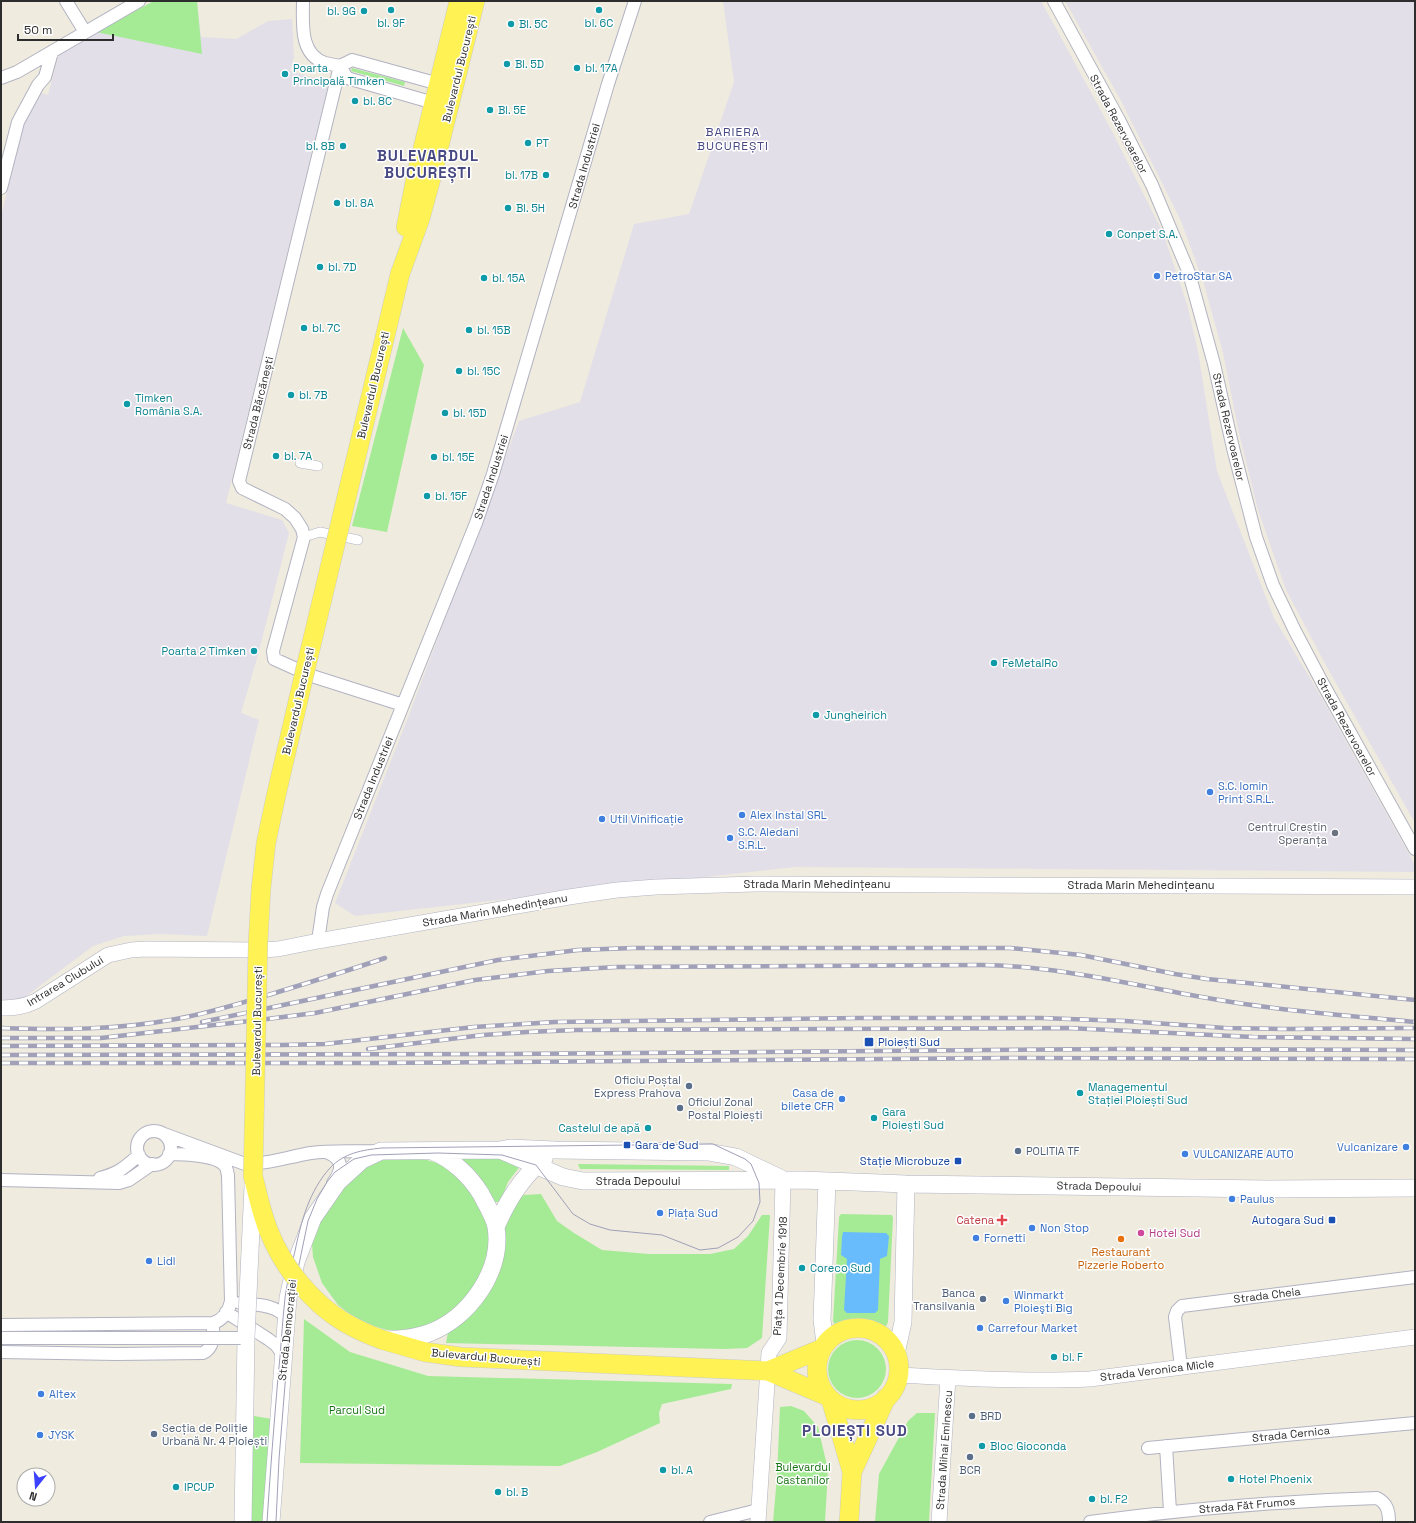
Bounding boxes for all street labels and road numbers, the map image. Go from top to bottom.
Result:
street label: Bulevardul București [439,14,479,124]
street label: Strada Rezervoarelor [1087,72,1151,176]
street label: Strada Industriei [565,121,603,210]
street label: Bulevardul București [354,330,392,440]
street label: Strada Bărcănești [240,355,276,451]
street label: Strada Rezervoarelor [1210,372,1248,482]
street label: Strada Industriei [471,433,511,521]
street label: Bulevardul București [279,646,317,756]
street label: Strada Rezervoarelor [1314,675,1380,779]
street label: Strada Industriei [350,734,396,822]
street label: Strada Marin Mehedințeanu [743,877,891,891]
street label: Strada Marin Mehedințeanu [1067,878,1215,892]
street label: Strada Marin Mehedințeanu [421,890,569,930]
street label: Intrarea Clubului [24,953,106,1009]
street label: Bulevardul București [249,966,265,1076]
street label: Strada Depoului [596,1174,681,1188]
street label: Strada Depoului [1057,1178,1142,1194]
street label: Piața 1 Decembrie 1918 [770,1216,790,1336]
street label: Strada Democrației [275,1278,299,1381]
street label: Strada Cheia [1233,1284,1302,1306]
street label: Bulevardul București [431,1345,541,1369]
street label: Strada Veronica Micle [1099,1356,1215,1384]
street label: Strada Mihai Eminescu [933,1390,955,1510]
street label: Strada Cernica [1251,1423,1331,1445]
street label: Strada Făt Frumos [1198,1494,1296,1516]

